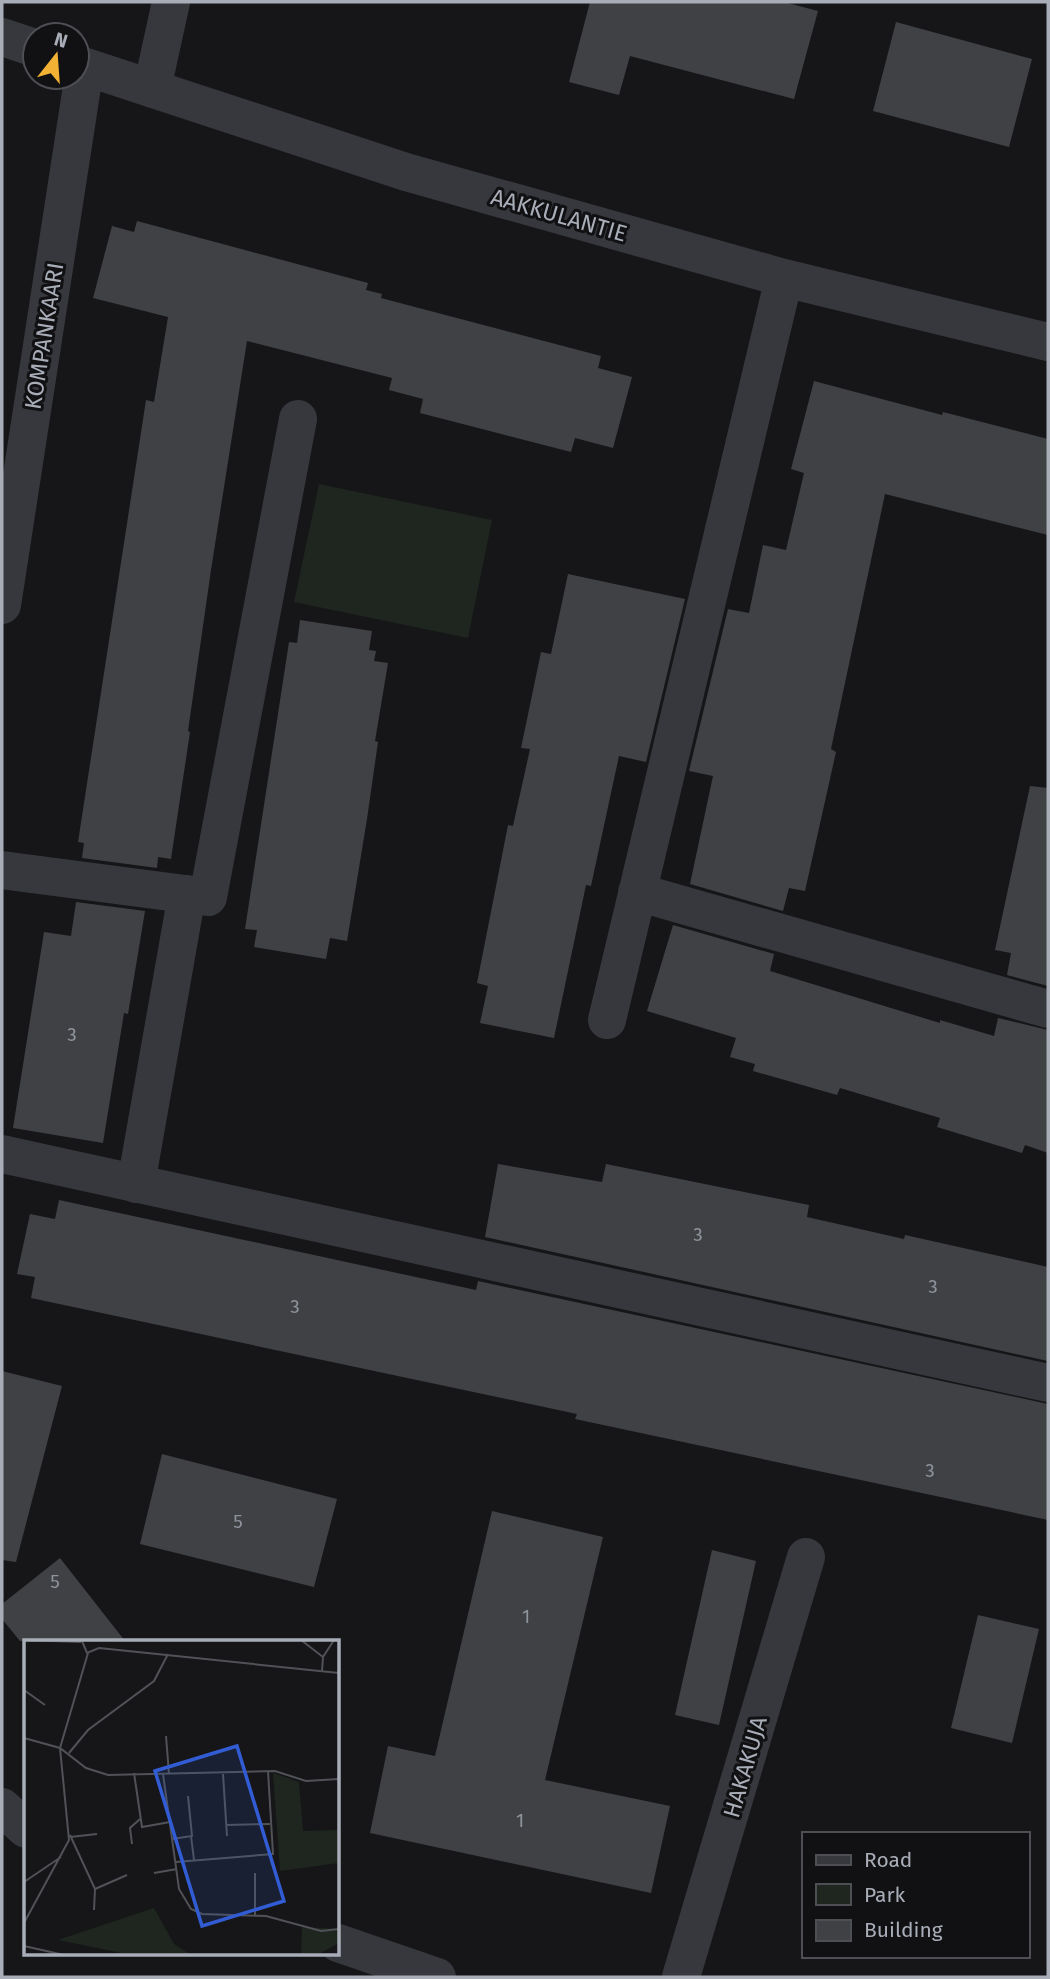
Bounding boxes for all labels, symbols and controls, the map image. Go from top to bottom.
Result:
north arrow [21,21,91,91]
text: N [51,27,70,53]
street label: AAKKULANTIE [488,182,630,248]
street label: KOMPANKAARI [19,261,69,411]
house number: 3 [67,1023,77,1046]
house number: 3 [693,1223,703,1246]
house number: 3 [928,1275,938,1298]
house number: 3 [290,1295,300,1318]
house number: 3 [925,1459,935,1482]
house number: 5 [233,1510,243,1533]
house number: 5 [50,1570,60,1593]
house number: 1 [522,1605,530,1628]
inset map [24,1640,340,1954]
street label: HAKAKUJA [717,1712,773,1821]
house number: 1 [516,1809,524,1832]
legend [802,1832,1029,1958]
text: Road [864,1847,912,1873]
text: Park [864,1882,906,1908]
text: Building [864,1917,943,1943]

